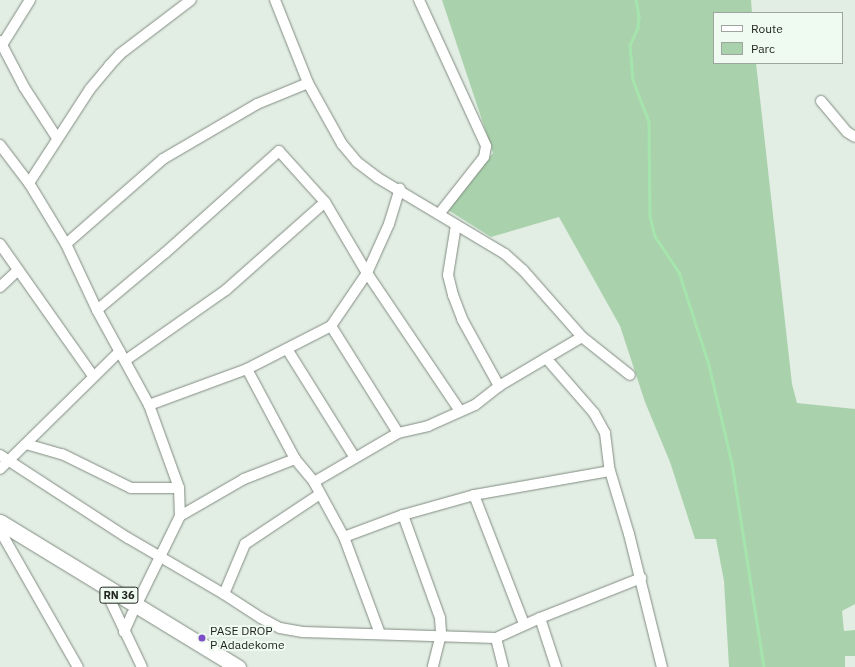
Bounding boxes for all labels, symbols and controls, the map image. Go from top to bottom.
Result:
legend [713,12,843,64]
text: Route [751,21,783,36]
text: Parc [751,41,775,56]
road number: RN 36 [99,586,139,604]
place label: PASE DROP P Adadekome [210,624,285,652]
marker: PASE DROP P Adadekome [197,633,207,643]

